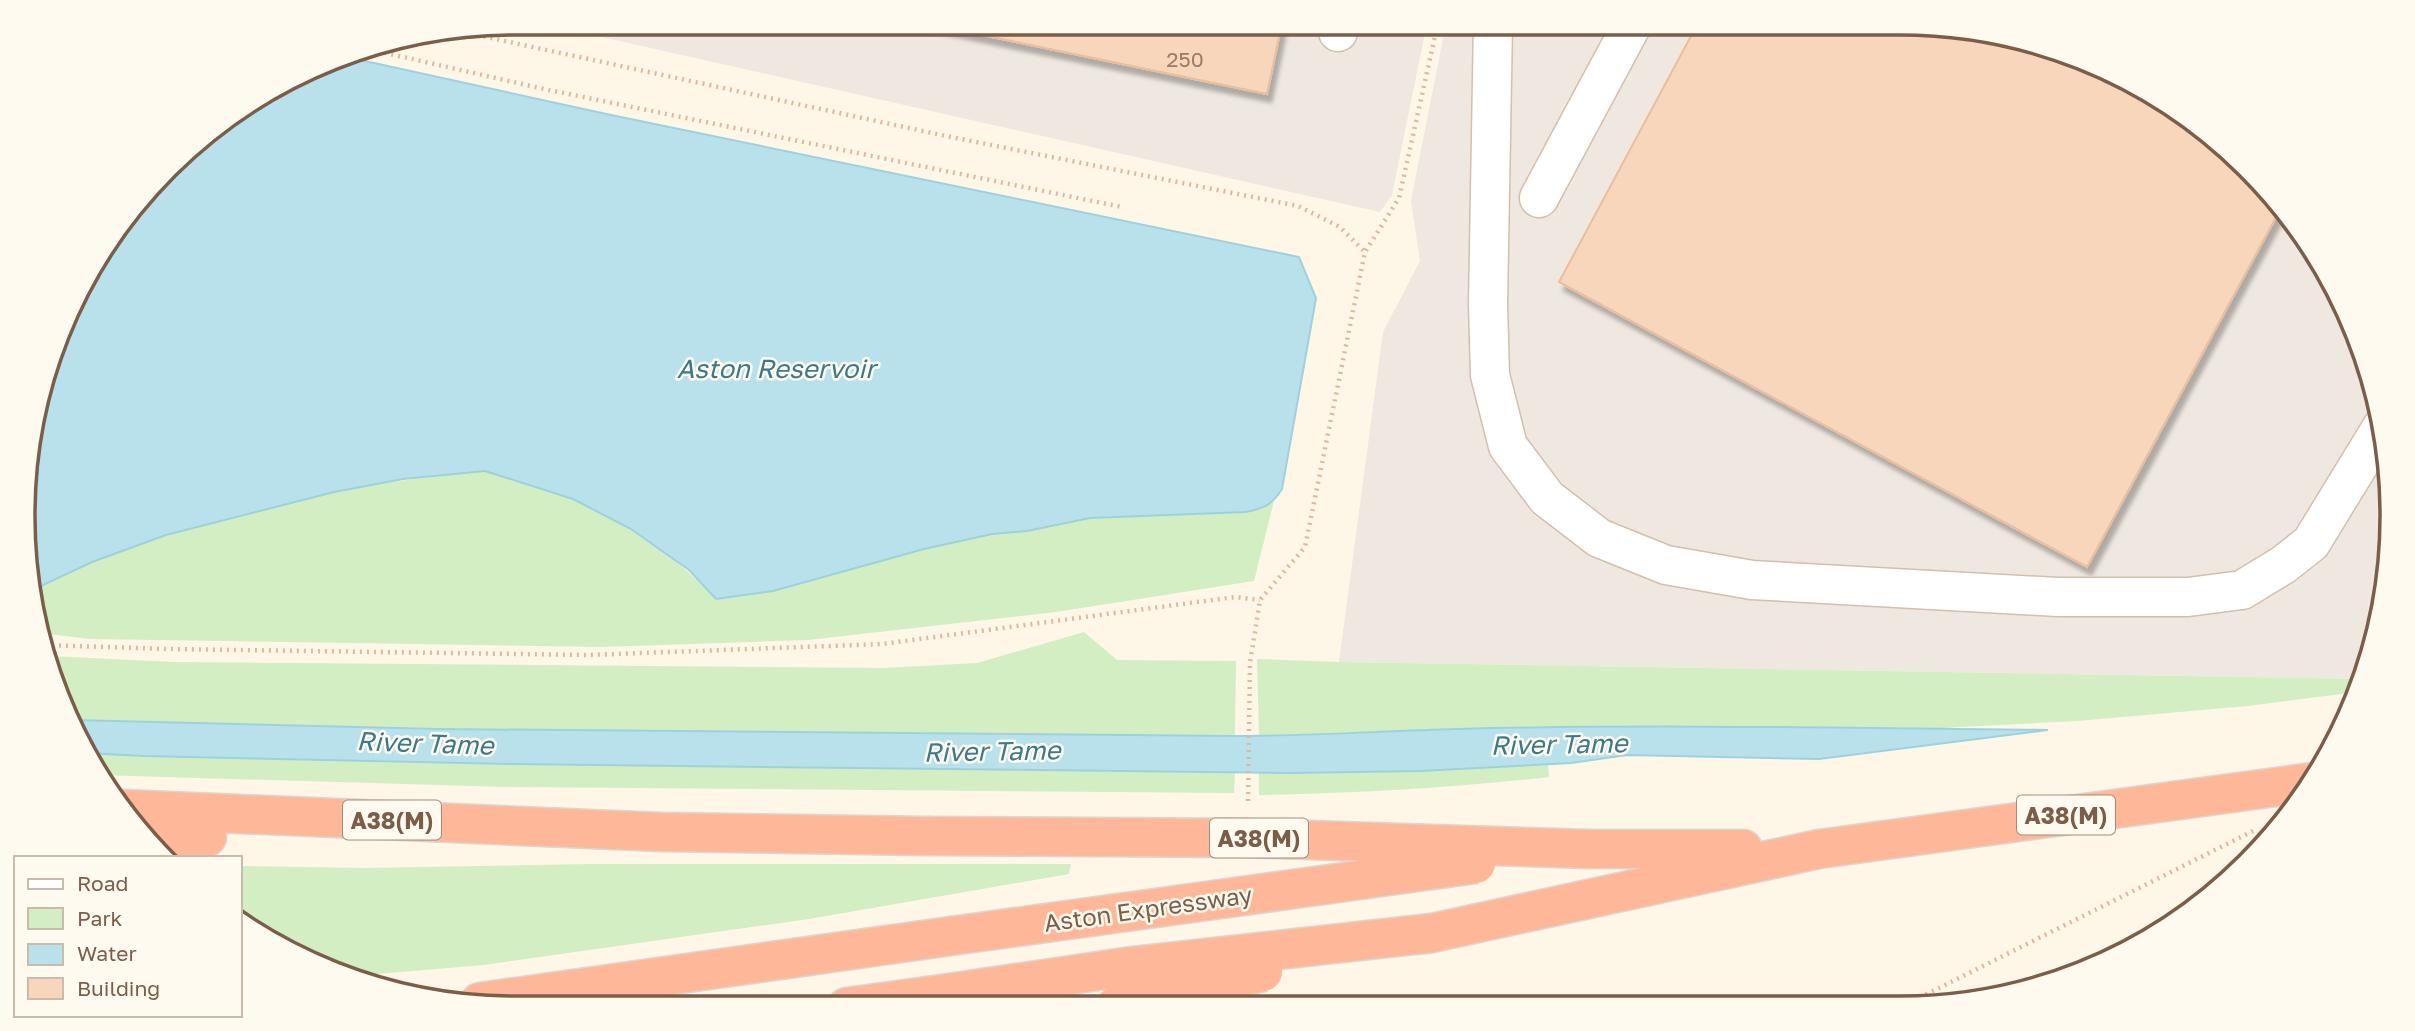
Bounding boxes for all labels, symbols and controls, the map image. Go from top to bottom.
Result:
house number: 250 [1166,46,1204,72]
water label: Aston Reservoir [677,353,879,384]
water label: River Tame [356,725,496,761]
water label: River Tame [1490,727,1630,761]
water label: River Tame [923,734,1063,768]
road number: A38(M) [2017,796,2115,834]
road number: A38(M) [343,800,441,840]
road number: A38(M) [1210,818,1308,858]
legend [14,856,242,1017]
text: Road [77,870,128,896]
street label: Aston Expressway [1042,879,1254,937]
text: Park [77,905,123,931]
text: Water [77,940,137,966]
text: Building [77,975,160,1001]

